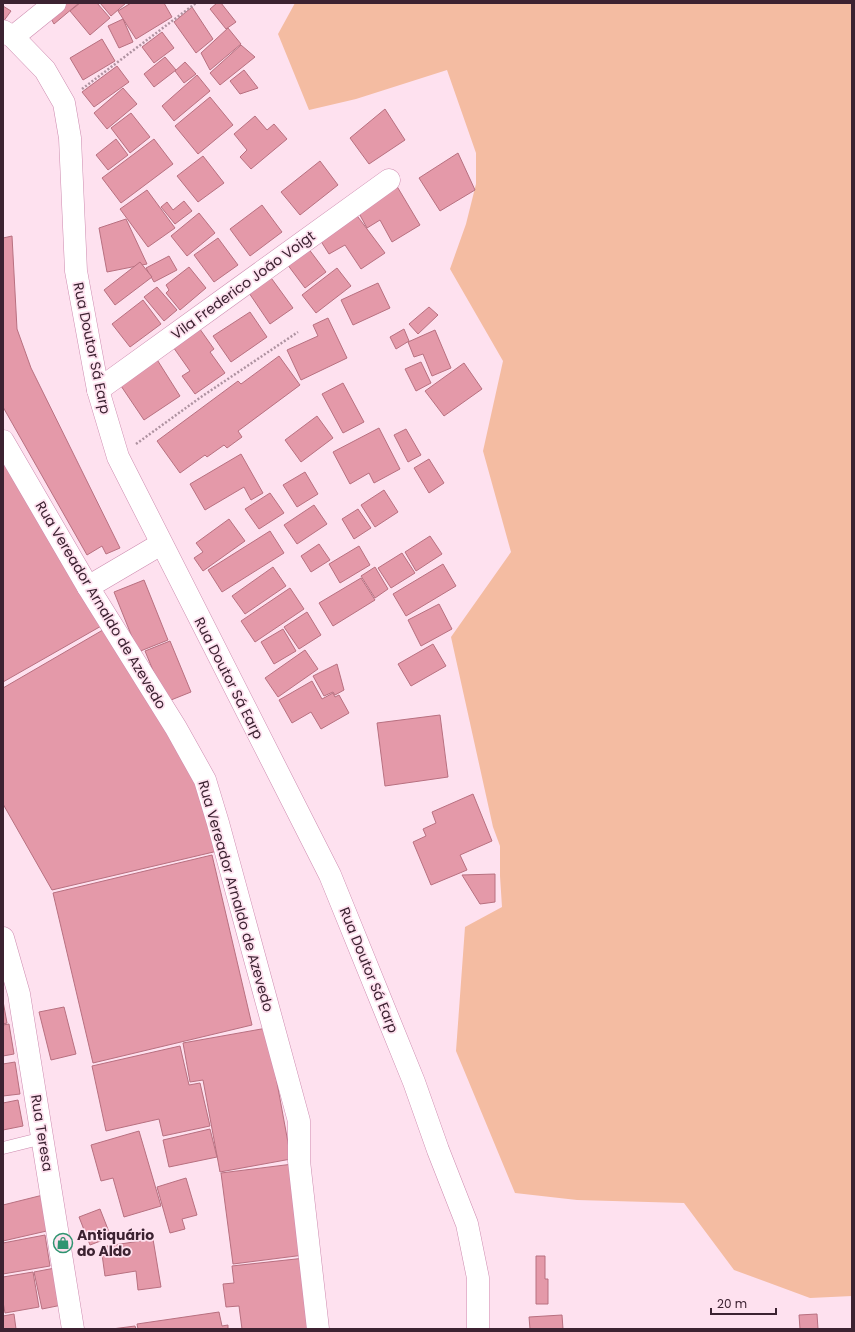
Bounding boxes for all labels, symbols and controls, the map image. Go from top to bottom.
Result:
street label: Vila Frederico João Voigt [167,226,319,344]
street label: Rua Doutor Sá Earp [68,280,116,416]
street label: Rua Vereador Arnaldo de Azevedo [31,497,171,713]
street label: Rua Doutor Sá Earp [190,614,268,742]
street label: Rua Vereador Arnaldo de Azevedo [193,778,279,1014]
street label: Rua Doutor Sá Earp [335,904,403,1036]
street label: Rua Teresa [26,1093,58,1173]
place label: Antiquário do Aldo [77,1225,154,1261]
shop icon: Antiquário do Aldo [52,1232,74,1254]
scale bar [711,1290,776,1316]
text: 20 m [717,1295,747,1312]

